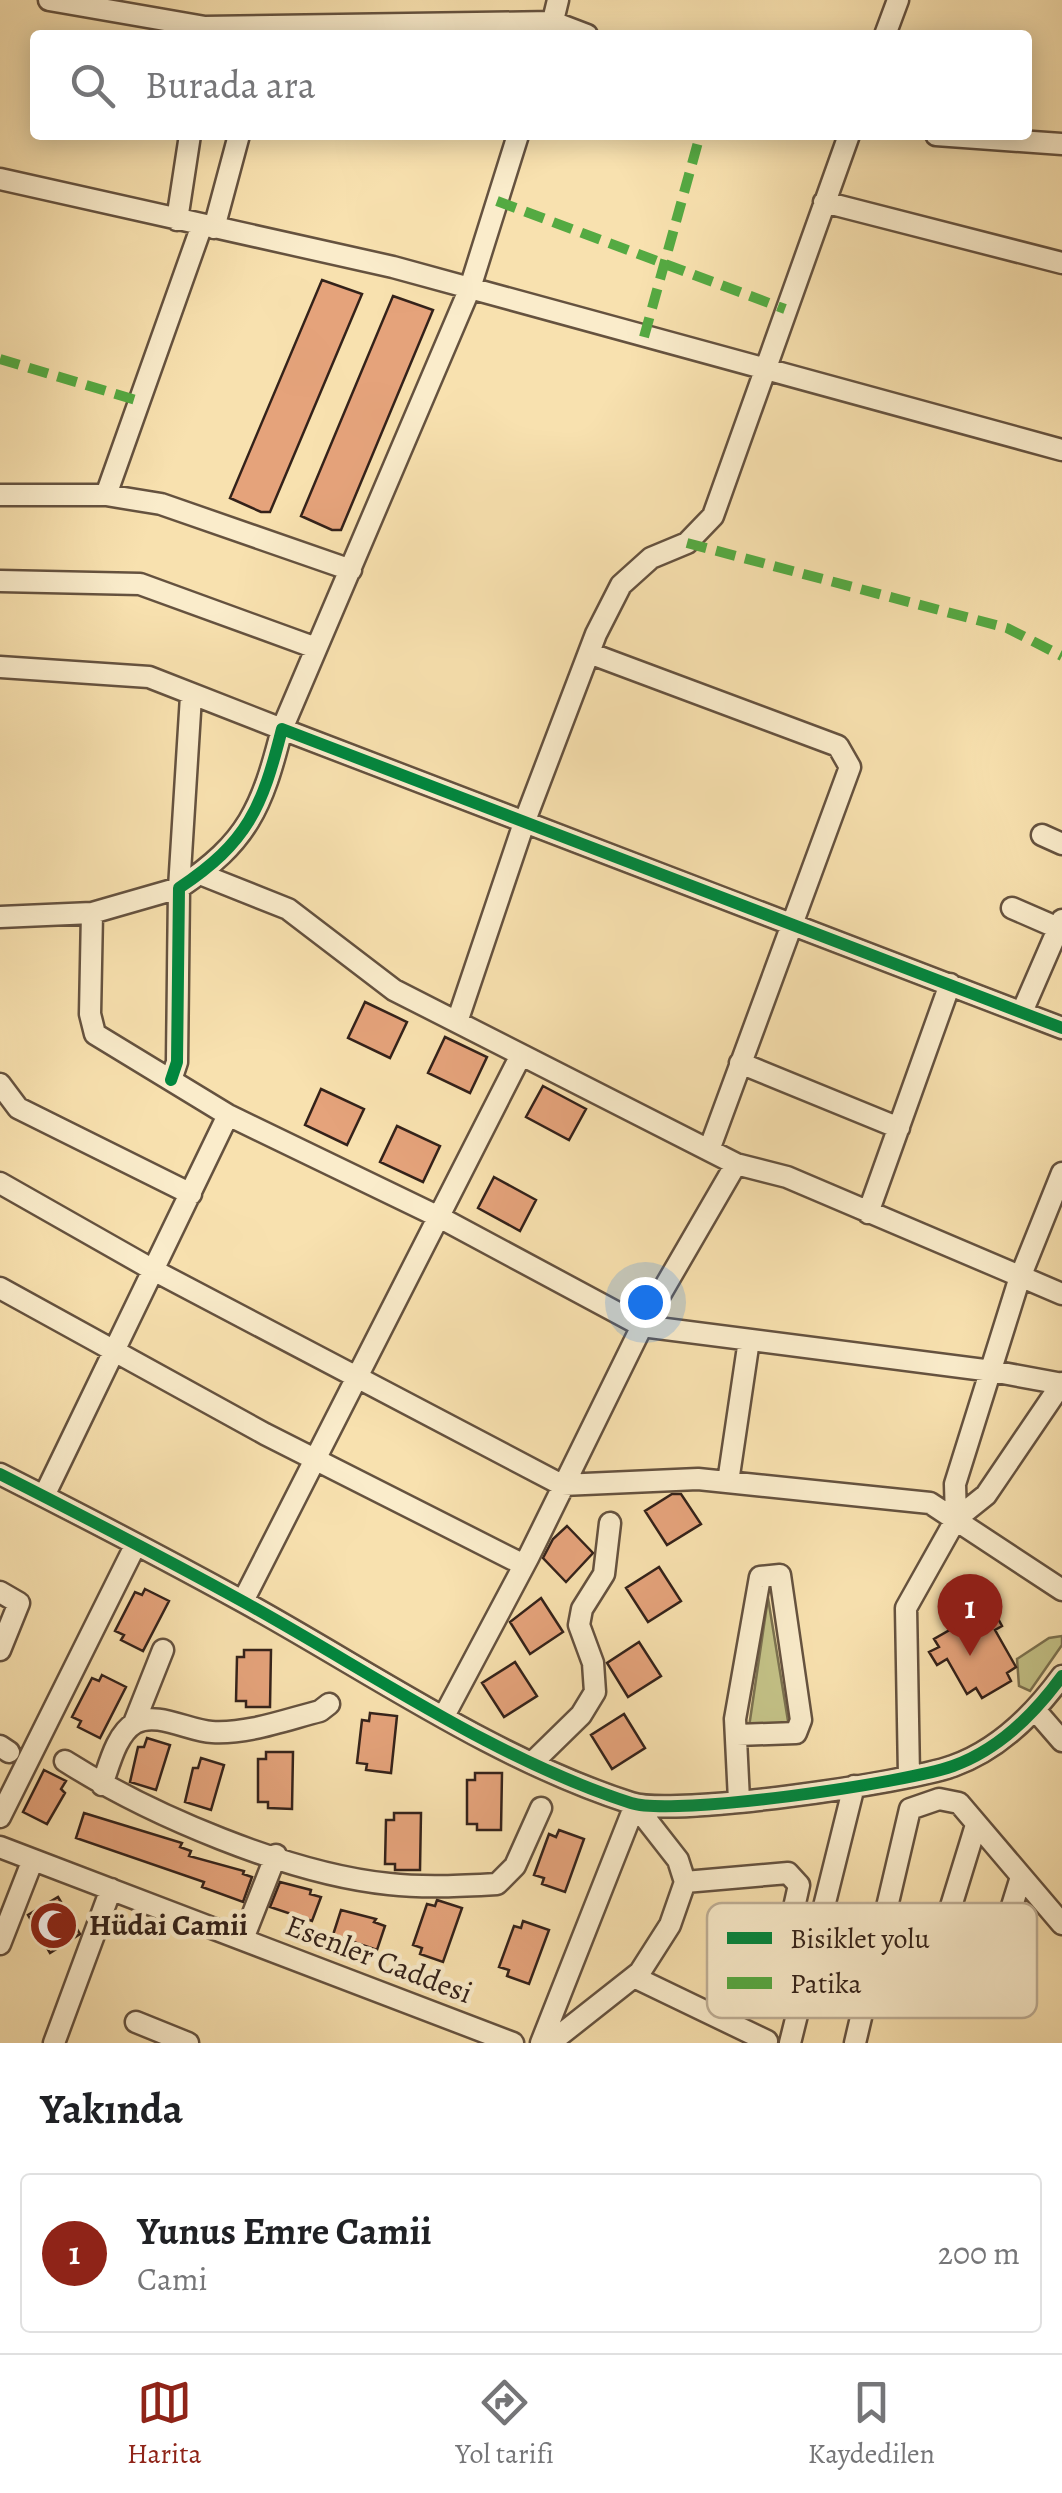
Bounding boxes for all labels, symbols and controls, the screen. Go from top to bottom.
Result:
search box [30,30,1032,140]
icon: search [65,58,120,113]
text: Burada ara [145,59,315,111]
your location [620,1277,671,1328]
pin: 1 [938,1574,1002,1656]
mosque icon: Hüdai Camii [28,1899,80,1951]
legend [707,1903,1037,2018]
place label: Hüdai Camii [89,1905,248,1945]
street label: Esenler Caddesi [280,1905,478,2013]
text: Bisiklet yolu [790,1920,930,1958]
text: Patika [790,1965,861,2003]
text: Yakında [40,2080,183,2137]
text: Yunus Emre Camii [137,2205,432,2257]
text: 1 [69,2231,80,2275]
text: 200 m [938,2231,1020,2275]
text: Cami [137,2257,208,2301]
tab: Harita [127,2375,202,2473]
tab: Yol tarifi [456,2375,554,2473]
tab: Kaydedilen [808,2375,935,2473]

